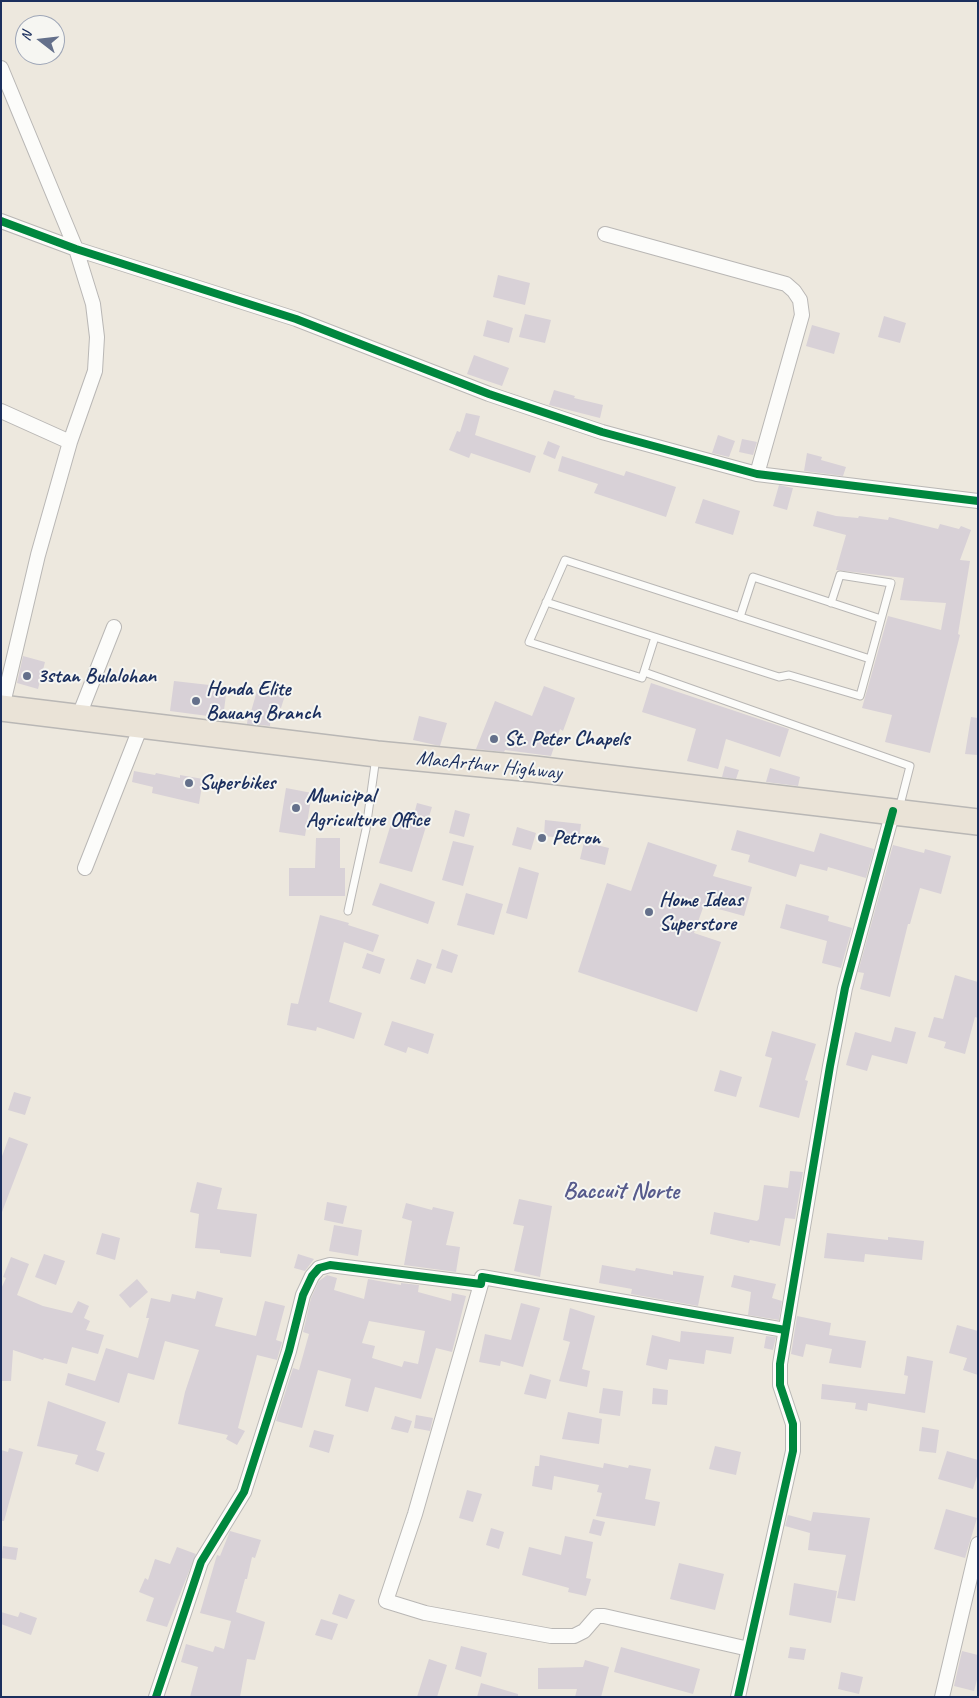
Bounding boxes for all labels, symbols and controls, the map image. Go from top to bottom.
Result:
north arrow [15,15,65,65]
text: N [17,29,35,43]
place label: 3stan Bulalohan [37,663,156,689]
marker: 3stan Bulalohan [21,670,33,682]
place label: Honda Elite Bauang Branch [206,676,321,726]
marker: Honda Elite Bauang Branch [190,695,202,707]
place label: St. Peter Chapels [504,726,629,752]
marker: St. Peter Chapels [488,733,500,745]
street label: MacArthur Highway [415,746,563,786]
place label: Superbikes [199,770,275,796]
marker: Superbikes [183,777,195,789]
place label: Municipal Agriculture Office [306,783,429,833]
marker: Municipal Agriculture Office [290,802,302,814]
place label: Petron [552,825,600,851]
marker: Petron [536,832,548,844]
place label: Home Ideas Superstore [659,887,742,937]
marker: Home Ideas Superstore [643,906,655,918]
district label: Baccuit Norte [563,1178,679,1206]

